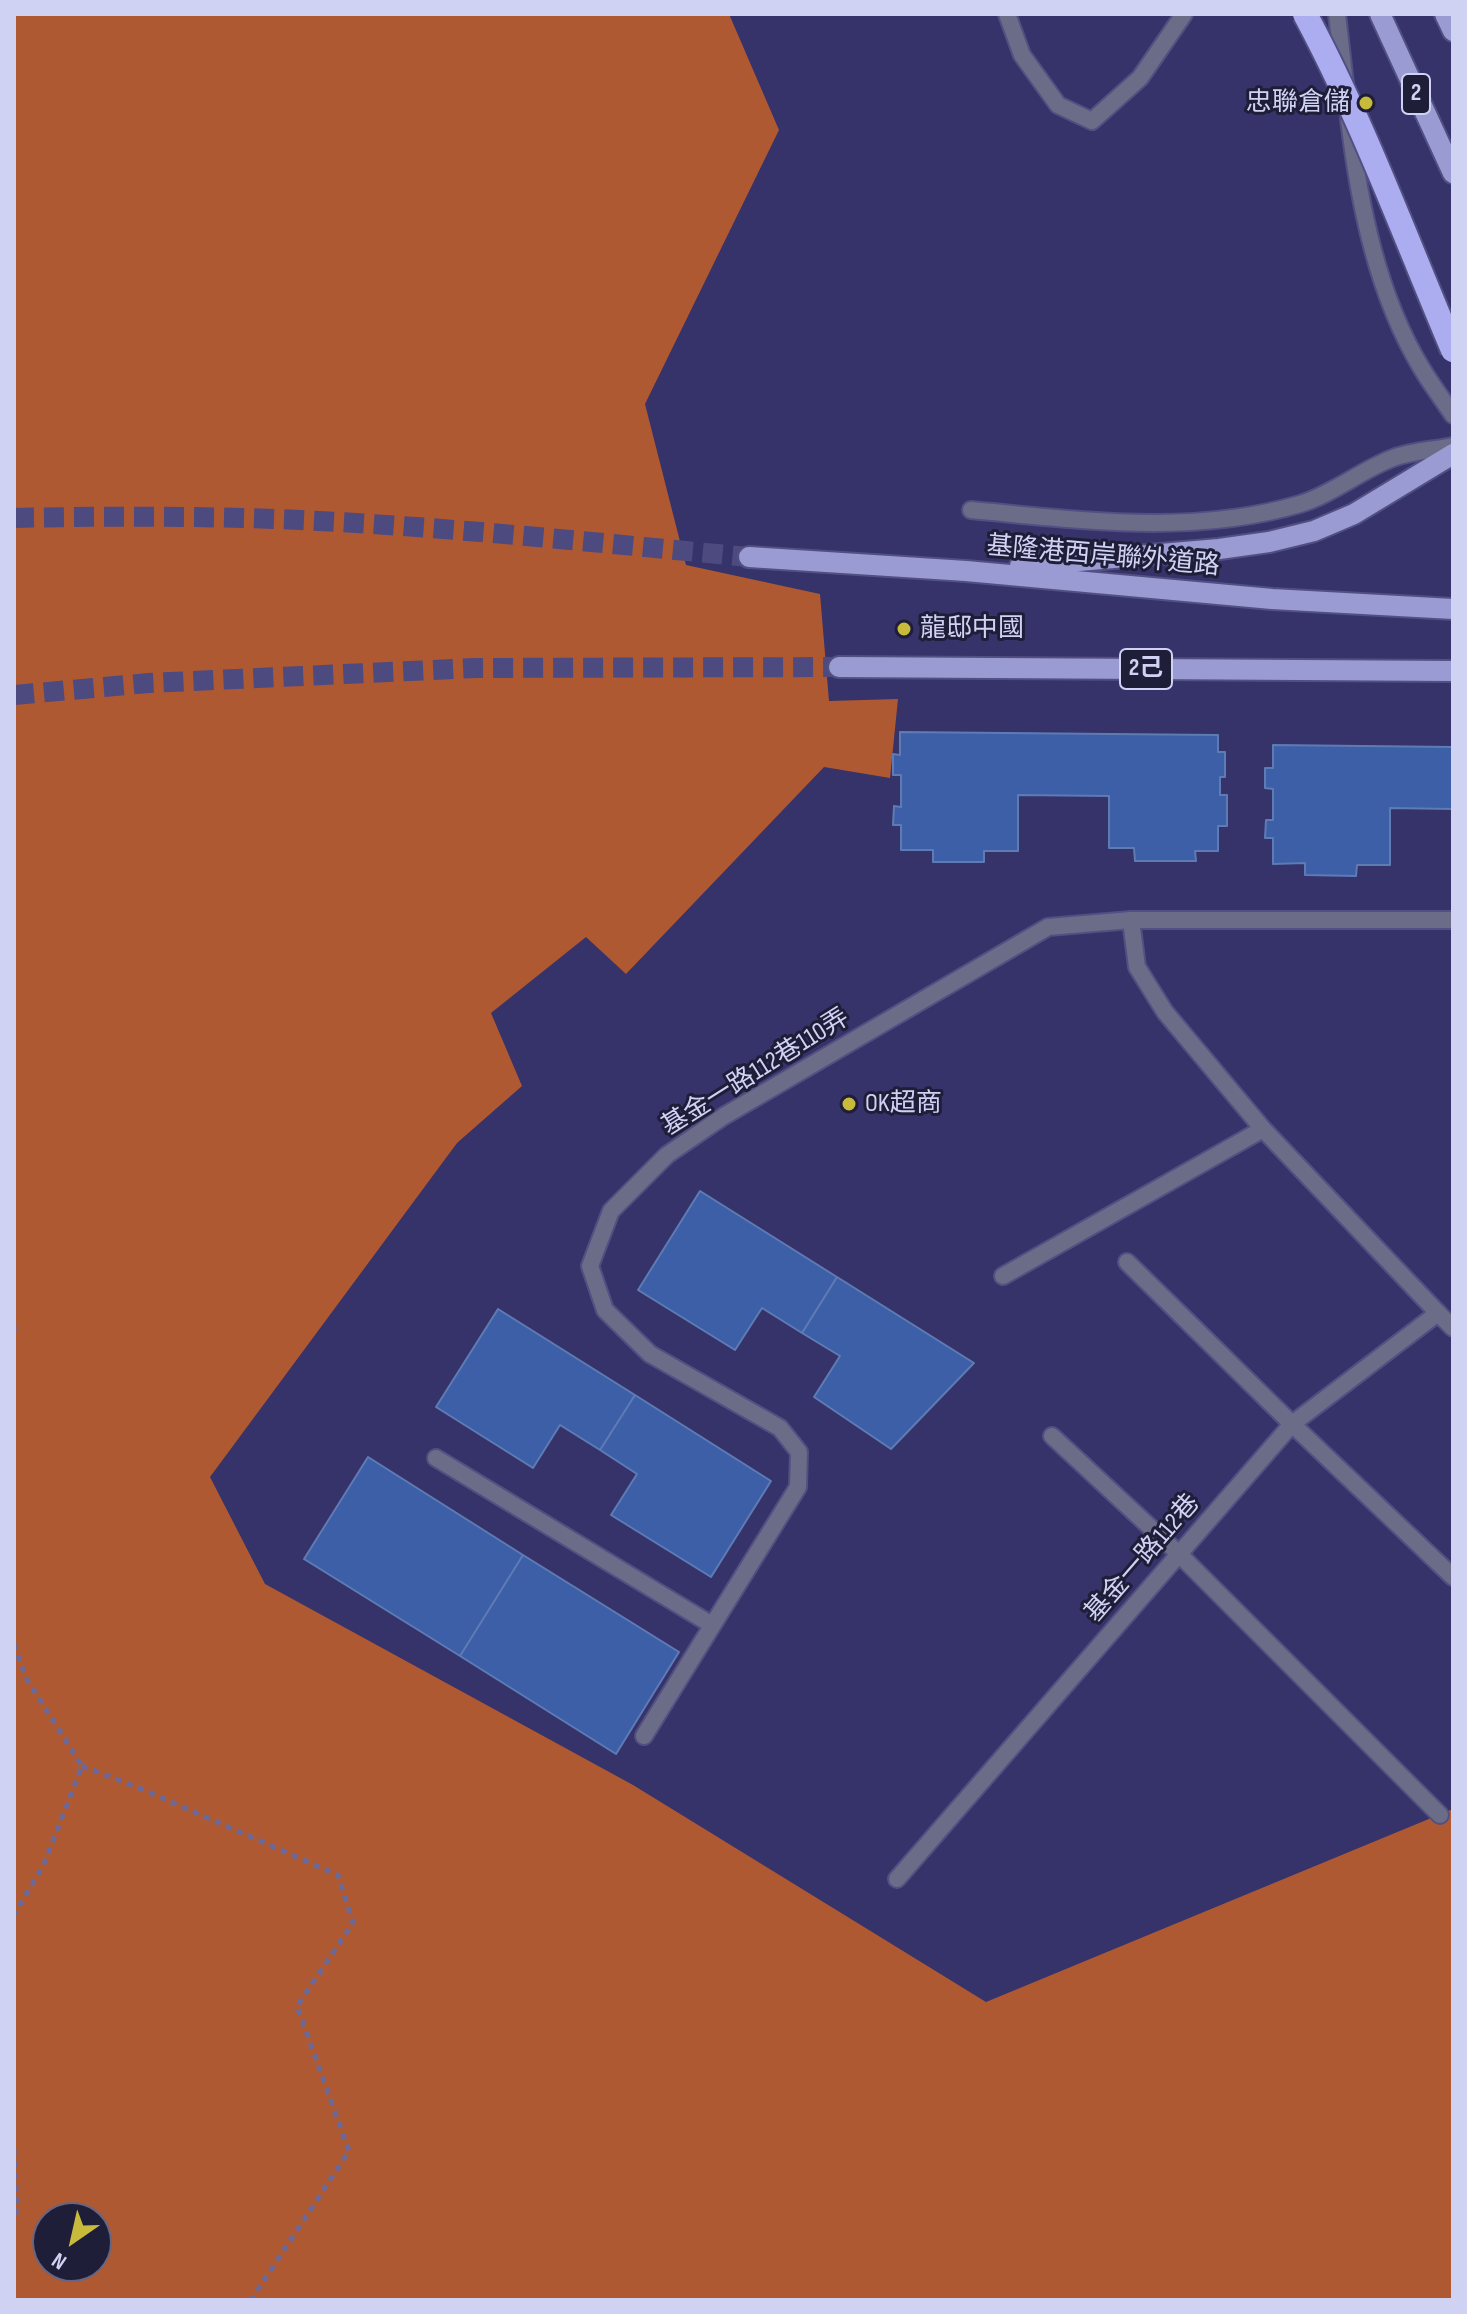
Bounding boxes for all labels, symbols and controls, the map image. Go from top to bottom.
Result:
road number: 2 [1402,74,1430,114]
place label: 忠聯倉儲 [1246,87,1350,119]
marker: 忠聯倉儲 [1357,94,1375,112]
street label: 基隆港西岸聯外道路 [985,531,1221,583]
place label: 龍邸中國 [920,613,1024,645]
marker: 龍邸中國 [895,620,913,638]
road number: 2己 [1120,649,1172,689]
street label: 基金一路112巷110弄 [657,1003,855,1143]
place label: OK超商 [865,1088,942,1120]
marker: OK超商 [840,1095,858,1113]
street label: 基金一路112巷 [1079,1489,1207,1629]
north arrow [32,2202,112,2282]
text: N [47,2246,72,2275]

